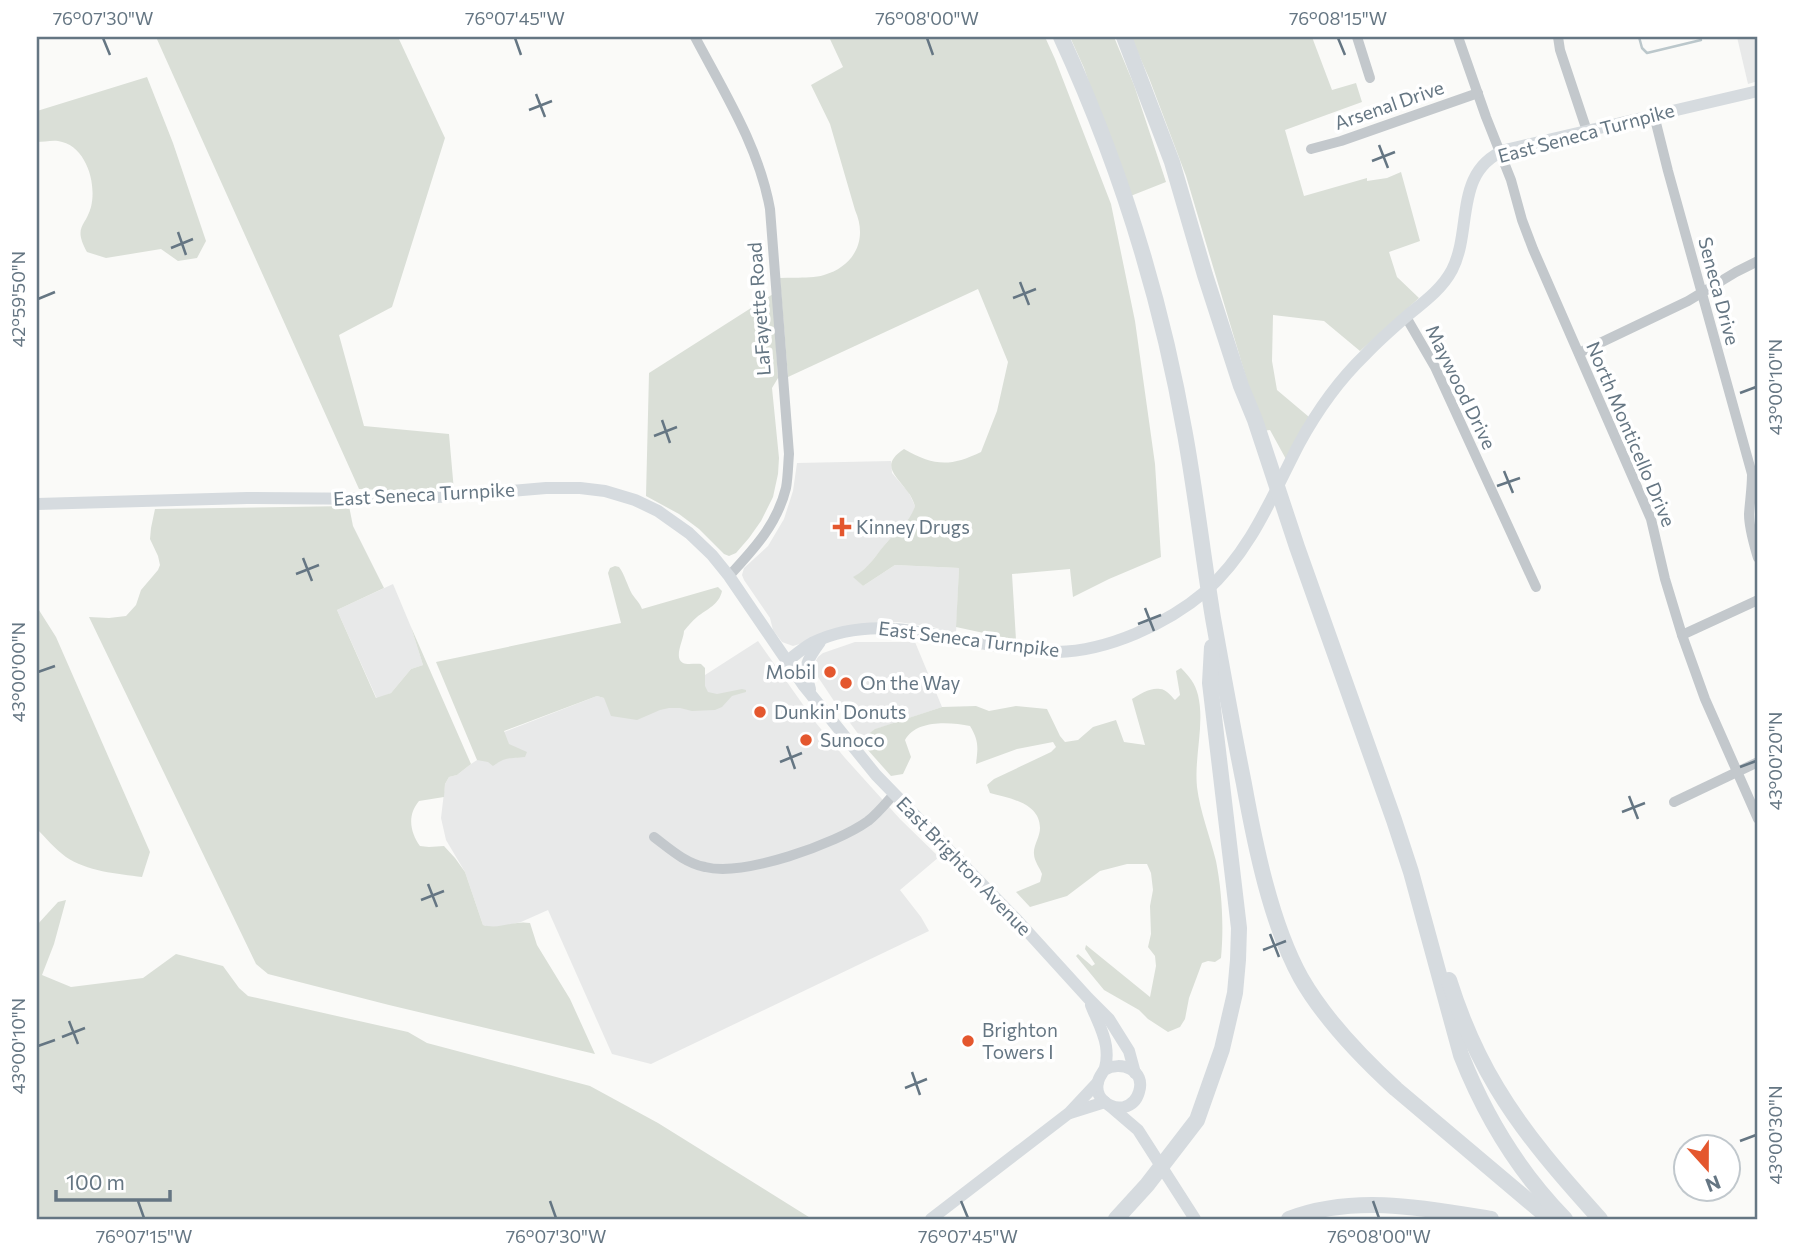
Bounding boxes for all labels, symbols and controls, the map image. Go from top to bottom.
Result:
text: 76°07'30"W [53,7,153,29]
text: 76°07'45"W [465,7,565,29]
text: 76°08'00"W [875,7,979,29]
text: 76°08'15"W [1289,7,1387,29]
street label: Arsenal Drive [1331,75,1447,134]
street label: East Seneca Turnpike [1495,98,1677,167]
street label: Seneca Drive [1694,234,1745,347]
street label: LaFayette Road [742,241,775,377]
text: 42°59'50"N [7,251,29,347]
street label: Maywood Drive [1421,321,1502,453]
street label: North Monticello Drive [1582,338,1681,530]
text: 43°00'10"N [1764,339,1786,435]
street label: East Seneca Turnpike [333,477,515,510]
place label: Kinney Drugs [856,515,970,538]
marker: Kinney Drugs [834,519,850,535]
street label: East Seneca Turnpike [877,616,1061,661]
text: 43°00'00"N [7,622,29,722]
place label: Mobil [766,660,816,683]
marker: Mobil [822,664,838,680]
place label: On the Way [860,671,960,694]
marker: On the Way [838,675,854,691]
place label: Dunkin' Donuts [774,700,906,723]
marker: Dunkin' Donuts [752,704,768,720]
text: 43°00'20"N [1764,712,1786,810]
place label: Sunoco [820,728,885,751]
marker: Sunoco [798,732,814,748]
street label: East Brighton Avenue [892,791,1037,940]
text: 43°00'10"N [7,998,29,1094]
place label: Brighton Towers I [982,1018,1058,1063]
marker: Brighton Towers I [960,1033,976,1049]
text: 43°00'30"N [1764,1086,1786,1184]
north arrow [1672,1134,1742,1204]
scale bar [56,1158,170,1202]
text: 100 m [66,1169,125,1194]
text: N [1702,1171,1724,1198]
text: 76°07'15"W [96,1225,192,1247]
text: 76°07'30"W [506,1225,606,1247]
text: 76°07'45"W [918,1225,1018,1247]
text: 76°08'00"W [1327,1225,1431,1247]

